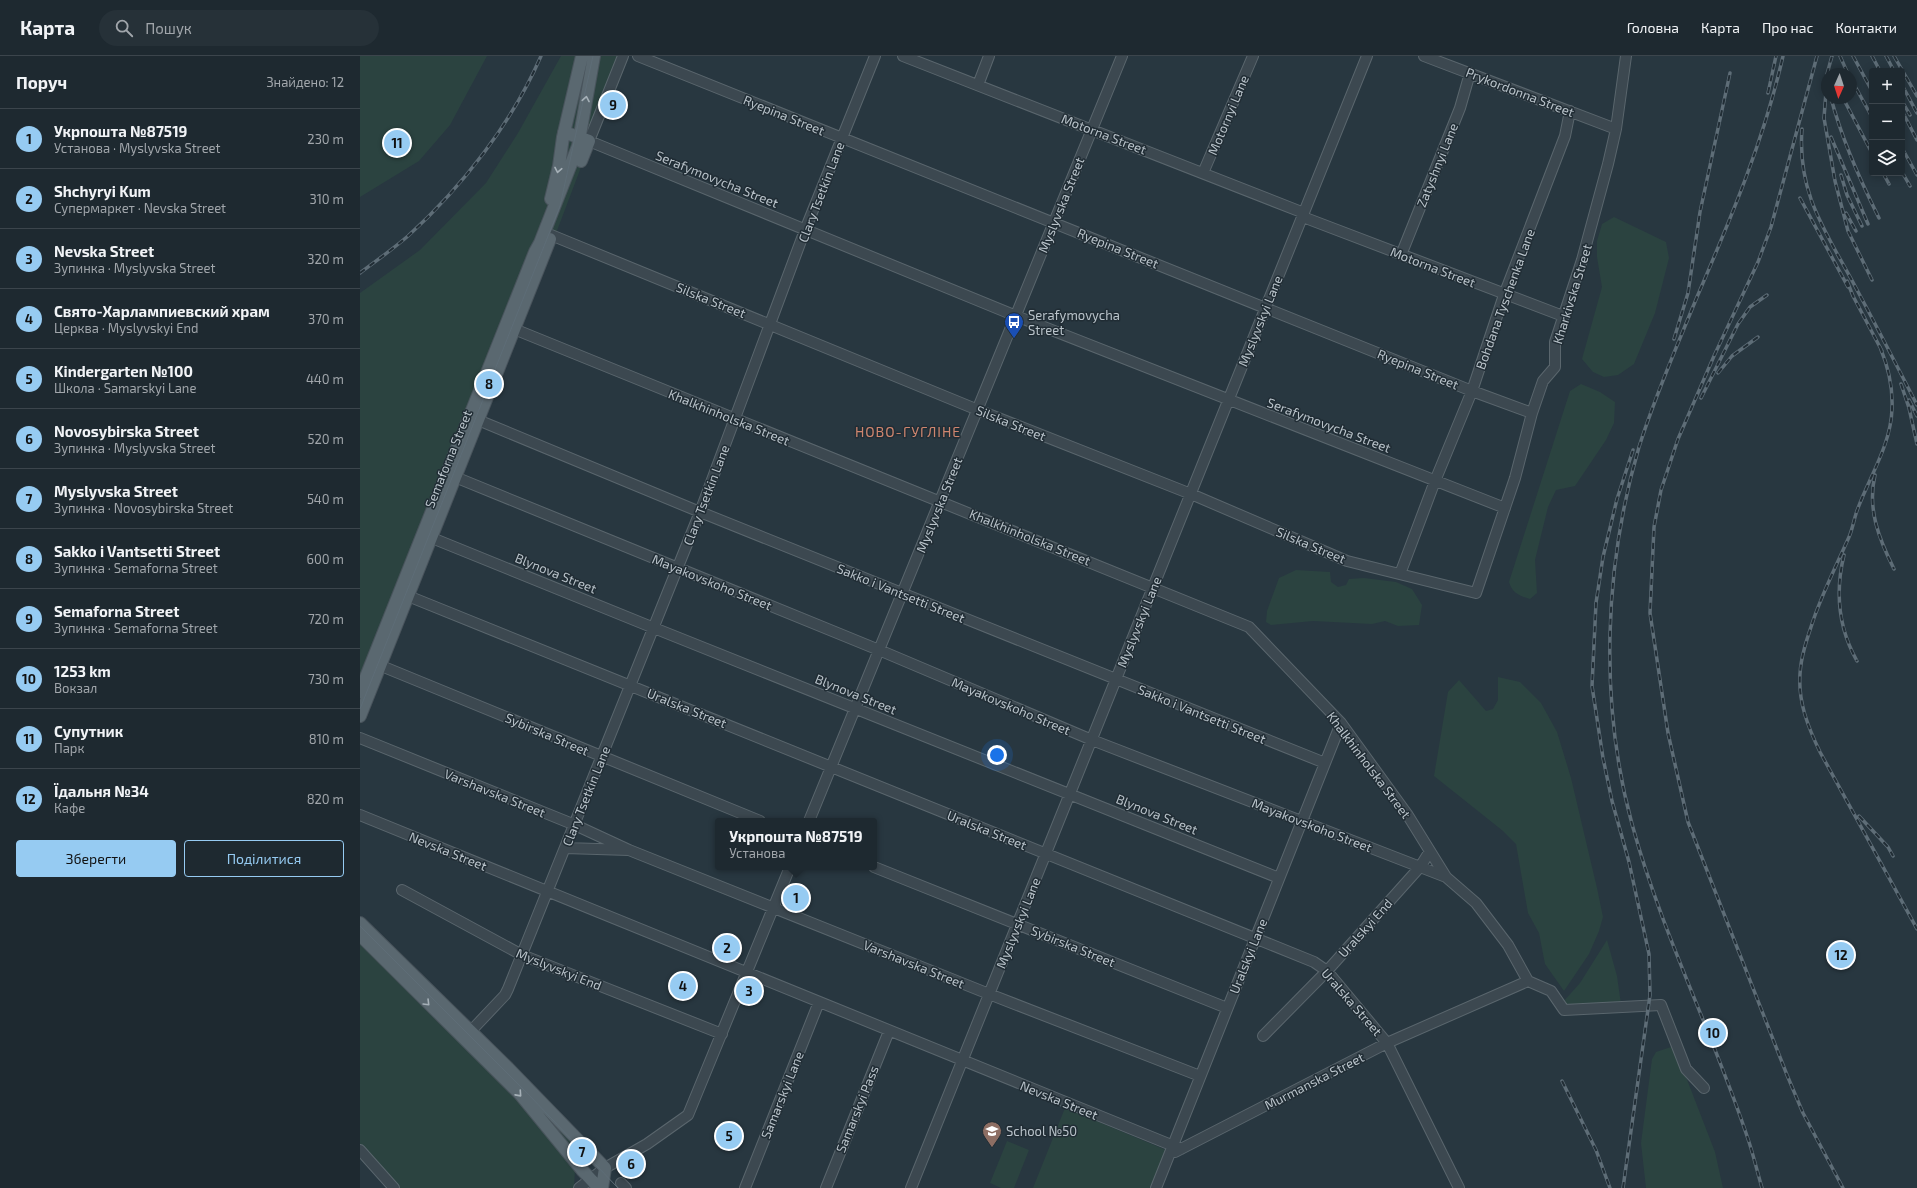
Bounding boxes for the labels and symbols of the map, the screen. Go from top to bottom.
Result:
street label: Prykordonna Street [1464,64,1576,120]
north arrow [1821,68,1857,104]
street label: Motornyi Lane [1204,73,1252,157]
pin: 9 [600,90,626,120]
street label: Ryepina Street [741,91,827,139]
one-way arrow [582,96,590,102]
street label: Motorna Street [1059,110,1149,158]
street label: Zatyshnyi Lane [1413,121,1461,209]
pin: 11 [384,128,410,158]
street label: Clary Tsetkin Lane [794,140,848,244]
street label: Serafymovycha Street [653,147,781,211]
street label: Myslyvska Street [1035,155,1087,255]
one-way arrow [554,167,563,174]
street label: Ryepina Street [1075,224,1161,272]
street label: Bohdana Tyschenka Lane [1472,227,1538,371]
street label: Kharkivska Street [1549,242,1595,346]
street label: Motorna Street [1388,243,1478,291]
street label: Myslyvskyi Lane [1234,273,1286,369]
street label: Silska Street [674,279,748,321]
place label: Serafymovycha Street [1028,307,1120,338]
bus stop icon: Serafymovycha Street [1003,311,1025,339]
street label: Ryepina Street [1375,345,1461,393]
pin: 8 [476,369,502,399]
street label: Khalkhinholska Street [666,385,792,449]
street label: Serafymovycha Street [1265,394,1393,456]
street label: Silska Street [974,402,1048,444]
street label: Semaforna Street [421,408,475,510]
district label: НОВО-ГУГЛІНЕ [855,423,961,440]
street label: Clary Tsetkin Lane [679,443,733,547]
street label: Myslyvska Street [913,455,965,555]
street label: Khalkhinholska Street [967,505,1093,569]
street label: Silska Street [1274,523,1348,567]
street label: Blynova Street [513,549,599,597]
street label: Mayakovskoho Street [650,551,774,613]
street label: Sakko i Vantsetti Street [835,560,967,626]
street label: Myslyvskyi Lane [1113,574,1165,670]
street label: Blynova Street [813,670,899,718]
street label: Mayakovskoho Street [949,674,1073,738]
street label: Sakko i Vantsetti Street [1136,681,1268,747]
street label: Uralska Street [645,685,729,731]
street label: Sybirska Street [503,709,591,759]
street label: Khalkhinholska Street [1324,709,1414,822]
street label: Clary Tsetkin Lane [559,744,613,848]
your location [987,745,1007,765]
street label: Varshavska Street [442,765,548,821]
street label: Blynova Street [1114,790,1200,838]
street label: Mayakovskoho Street [1250,795,1374,855]
street label: Uralska Street [945,807,1029,853]
street label: Nevska Street [407,828,489,874]
street label: Myslyvskyi Lane [992,875,1044,971]
pin: 1 [783,883,809,913]
street label: Uralskyi End [1335,895,1395,961]
street label: Uralskyi Lane [1226,916,1270,996]
street label: Sybirska Street [1029,922,1117,970]
pin: 2 [714,933,740,963]
street label: Varshavska Street [861,936,967,992]
pin: 12 [1828,940,1854,970]
street label: Myslyvskyi End [514,945,604,993]
street label: Uralska Street [1318,965,1386,1039]
pin: 4 [670,971,696,1001]
pin: 3 [736,976,762,1006]
one-way arrow [422,998,430,1006]
pin: 10 [1700,1018,1726,1048]
street label: Samarskyi Lane [757,1049,807,1141]
street label: Murmanska Street [1262,1049,1366,1113]
street label: Samarskyi Pass [832,1063,882,1155]
street label: Nevska Street [1018,1077,1100,1123]
one-way arrow [515,1089,522,1097]
school or university icon: School №50 [981,1120,1003,1148]
pin: 5 [716,1121,742,1151]
place label: School №50 [1006,1123,1077,1139]
pin: 7 [569,1137,595,1167]
pin: 6 [618,1149,644,1179]

